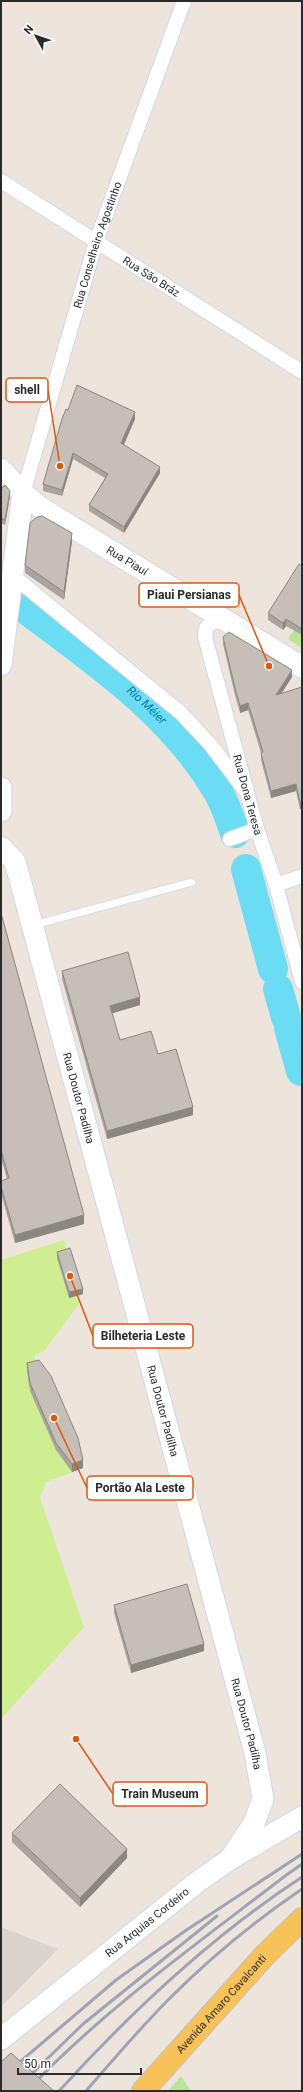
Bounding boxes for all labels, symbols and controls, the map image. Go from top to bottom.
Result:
north arrow [16,16,56,56]
text: N [21,23,36,37]
street label: Rua Conselheiro Agostinho [71,180,124,310]
street label: Rua São Bráz [120,253,183,300]
callout: shell [6,378,48,402]
text: shell [14,383,40,397]
street label: Rua Piauí [104,543,151,579]
callout: Piaui Persianas [139,583,239,607]
text: Piaui Persianas [147,588,231,602]
water label: Rio Méier [124,683,170,728]
street label: Rua Dona Teresa [231,753,265,837]
street label: Rua Doutor Padilha [60,1051,97,1145]
callout: Bilheteria Leste [93,1324,193,1348]
text: Bilheteria Leste [101,1329,186,1343]
street label: Rua Doutor Padilha [144,1364,181,1458]
callout: Portão Ala Leste [87,1476,193,1500]
text: Portão Ala Leste [95,1481,185,1495]
street label: Rua Doutor Padilha [229,1677,264,1771]
callout: Train Museum [113,1782,207,1806]
text: Train Museum [121,1787,199,1801]
street label: Rua Arquias Cordeiro [103,1885,192,1960]
street label: Avenida Amaro Cavalcanti [173,1952,269,2056]
scale bar [18,2050,141,2076]
text: 50 m [24,2057,51,2071]

